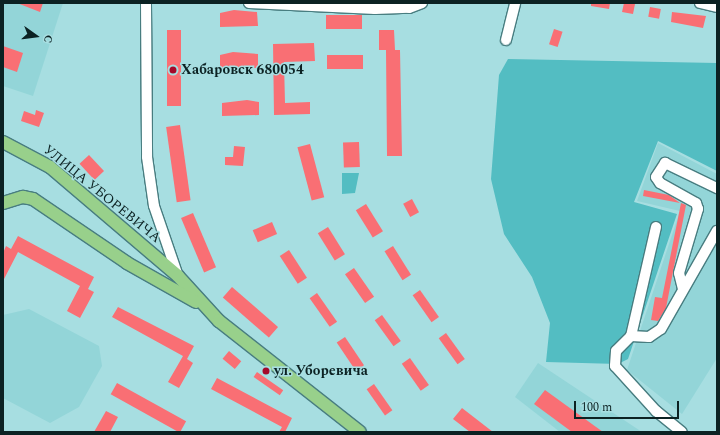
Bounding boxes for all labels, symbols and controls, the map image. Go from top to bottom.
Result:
north arrow [16,16,56,56]
text: С [39,33,57,45]
place label: Хабаровск 680054 [181,62,304,78]
marker: Хабаровск 680054 [168,65,178,75]
street label: УЛИЦА УБОРЕВИЧА [40,141,164,247]
place label: ул. Уборевича [274,363,368,379]
marker: ул. Уборевича [261,366,271,376]
scale bar [576,393,681,419]
text: 100 m [581,398,612,417]

